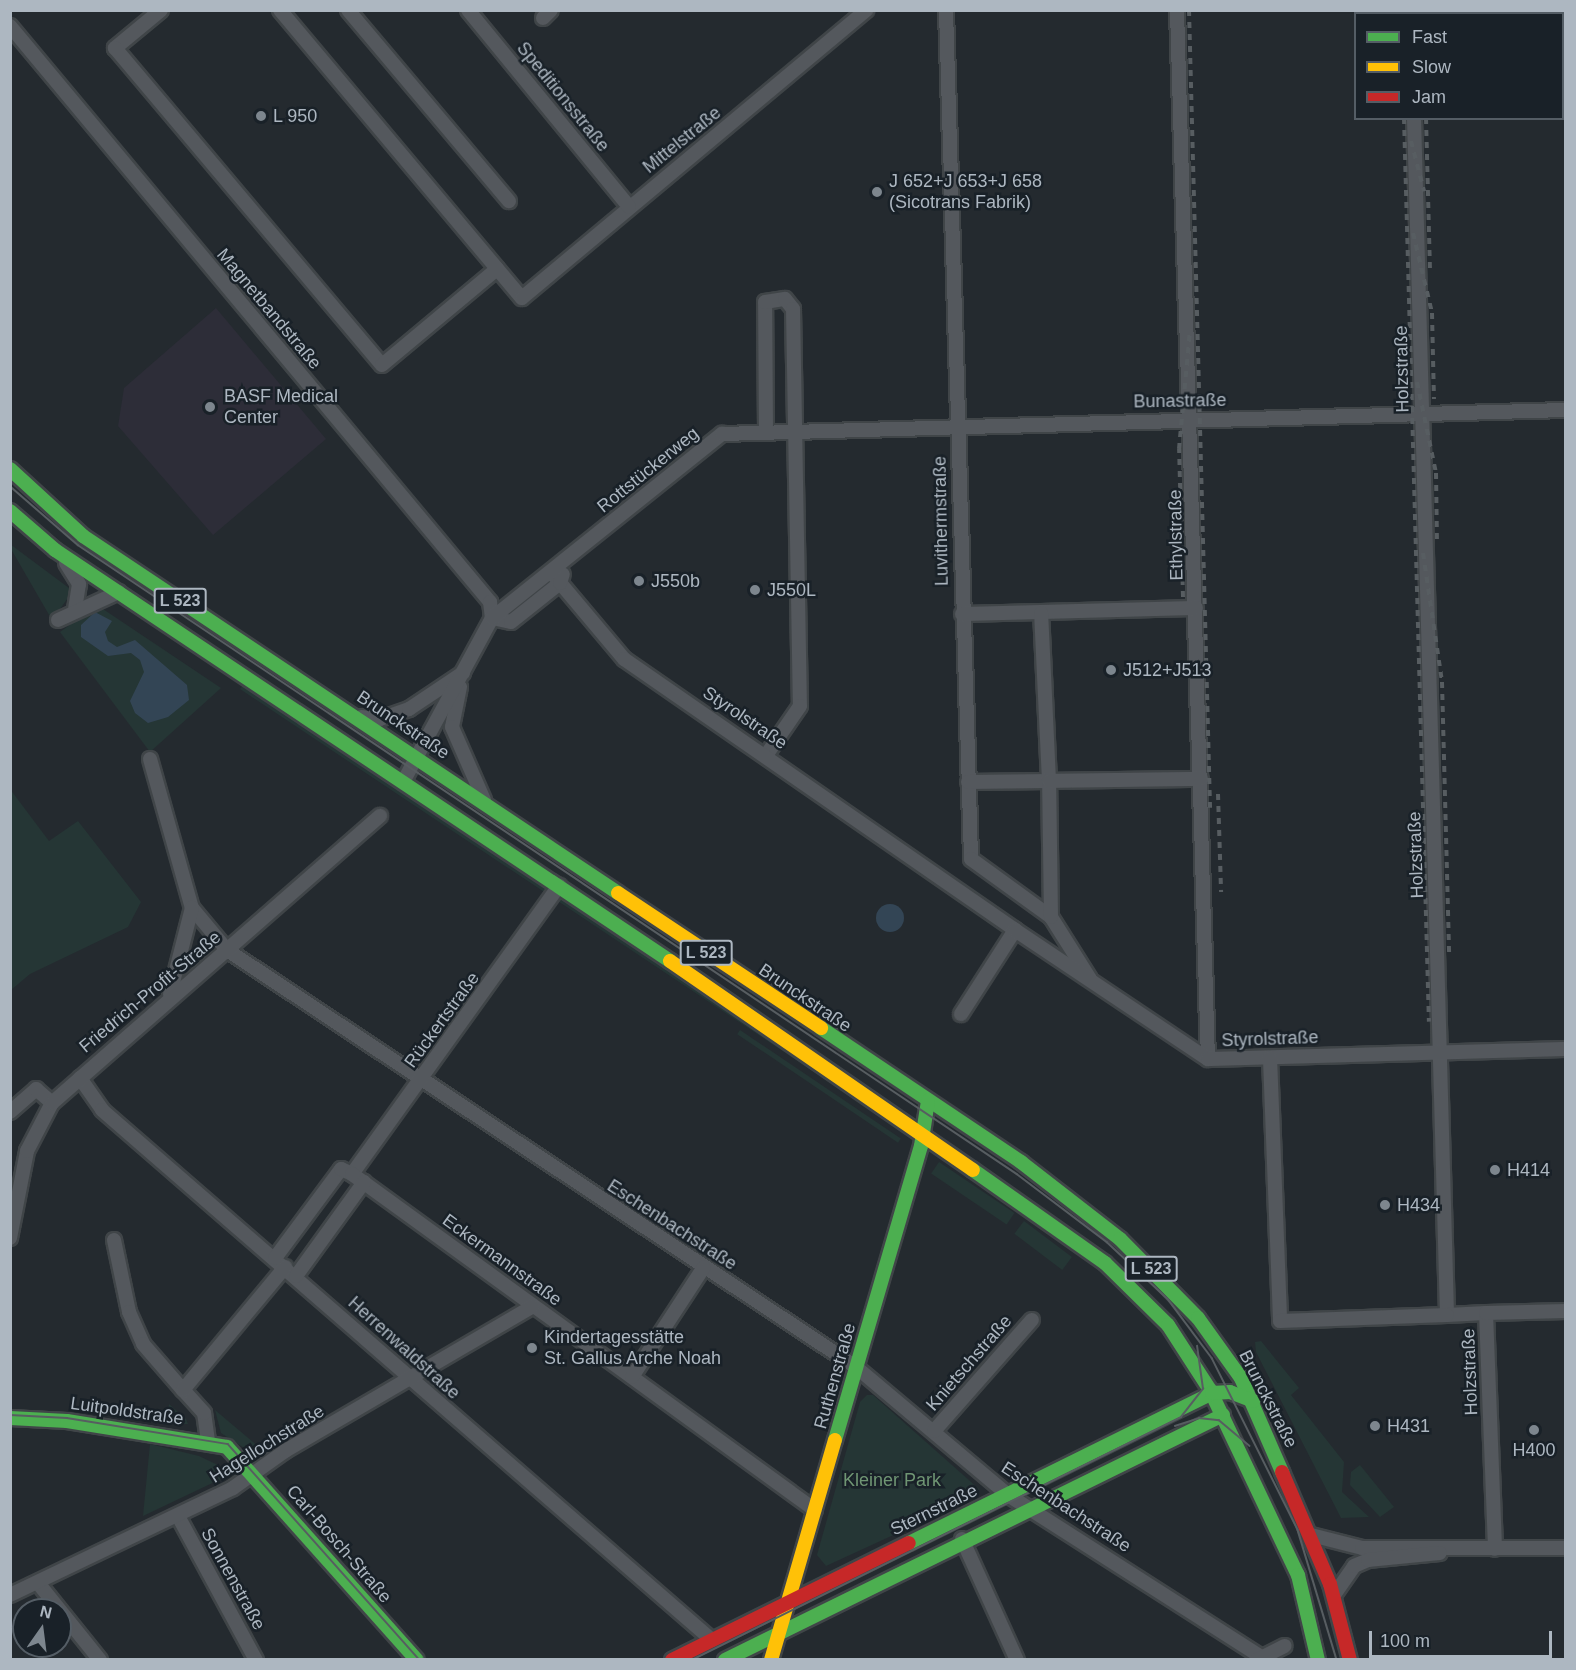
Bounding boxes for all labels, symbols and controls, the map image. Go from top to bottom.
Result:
legend [1354,12,1564,120]
text: Fast [1412,27,1447,47]
street label: Speditionsstraße [512,38,614,156]
text: Slow [1412,57,1451,77]
text: Jam [1412,87,1446,107]
street label: Mittelstraße [639,102,725,178]
place label: L 950 [273,105,318,127]
marker: L 950 [254,109,268,123]
place label: J 652+J 653+J 658 (Sicotrans Fabrik) [889,171,1042,213]
marker: J 652+J 653+J 658 (Sicotrans Fabrik) [870,185,884,199]
street label: Magnetbandstraße [212,244,326,374]
street label: Holzstraße [1390,325,1414,413]
place label: BASF Medical Center [224,386,338,428]
street label: Bunastraße [1133,389,1227,413]
marker: BASF Medical Center [201,398,219,416]
street label: Rottstückerweg [593,423,703,517]
street label: Luvithermstraße [929,456,953,586]
street label: Ethylstraße [1164,489,1188,581]
place label: J550b [651,570,700,592]
marker: J550b [632,574,646,588]
place label: J550L [767,579,816,601]
marker: J550L [748,583,762,597]
road number: L 523 [153,588,207,614]
place label: J512+J513 [1123,659,1212,681]
marker: J512+J513 [1104,663,1118,677]
street label: Styrolstraße [699,682,791,754]
street label: Brunckstraße [353,686,453,764]
street label: Holzstraße [1404,811,1428,899]
street label: Friedrich-Profit-Straße [75,927,225,1057]
road number: L 523 [679,940,733,966]
street label: Brunckstraße [755,959,855,1037]
street label: Rückertstraße [400,968,484,1072]
street label: Styrolstraße [1221,1027,1319,1051]
place label: H414 [1507,1159,1550,1181]
marker: H414 [1488,1163,1502,1177]
street label: Eschenbachstraße [603,1175,741,1275]
place label: H434 [1397,1194,1440,1216]
marker: H434 [1378,1198,1392,1212]
street label: Eckermannstraße [438,1210,566,1310]
road number: L 523 [1124,1256,1178,1282]
street label: Herrenwaldstraße [344,1292,464,1404]
street label: Knietschstraße [921,1311,1017,1415]
street label: Ruthenstraße [810,1321,860,1431]
place label: Kindertagesstätte St. Gallus Arche Noah [544,1327,722,1370]
street label: Holzstraße [1458,1328,1482,1416]
marker: Kindertagesstätte St. Gallus Arche Noah [525,1341,539,1355]
street label: Brunckstraße [1234,1346,1302,1452]
street label: Luitpoldstraße [69,1392,185,1430]
street label: Hagellochstraße [206,1400,328,1488]
place label: H431 [1387,1415,1430,1437]
marker: H431 [1368,1419,1382,1433]
marker: H400 [1527,1423,1541,1437]
place label: H400 [1512,1439,1556,1461]
street label: Eschenbachstraße [997,1457,1135,1557]
park label: Kleiner Park [843,1469,941,1491]
street label: Sternstraße [887,1480,981,1540]
street label: Carl-Bosch-Straße [282,1481,396,1607]
street label: Sonnenstraße [196,1524,270,1634]
north arrow [12,1598,72,1658]
text: N [38,1602,54,1622]
scale bar [1372,1619,1555,1657]
text: 100 m [1380,1631,1430,1651]

